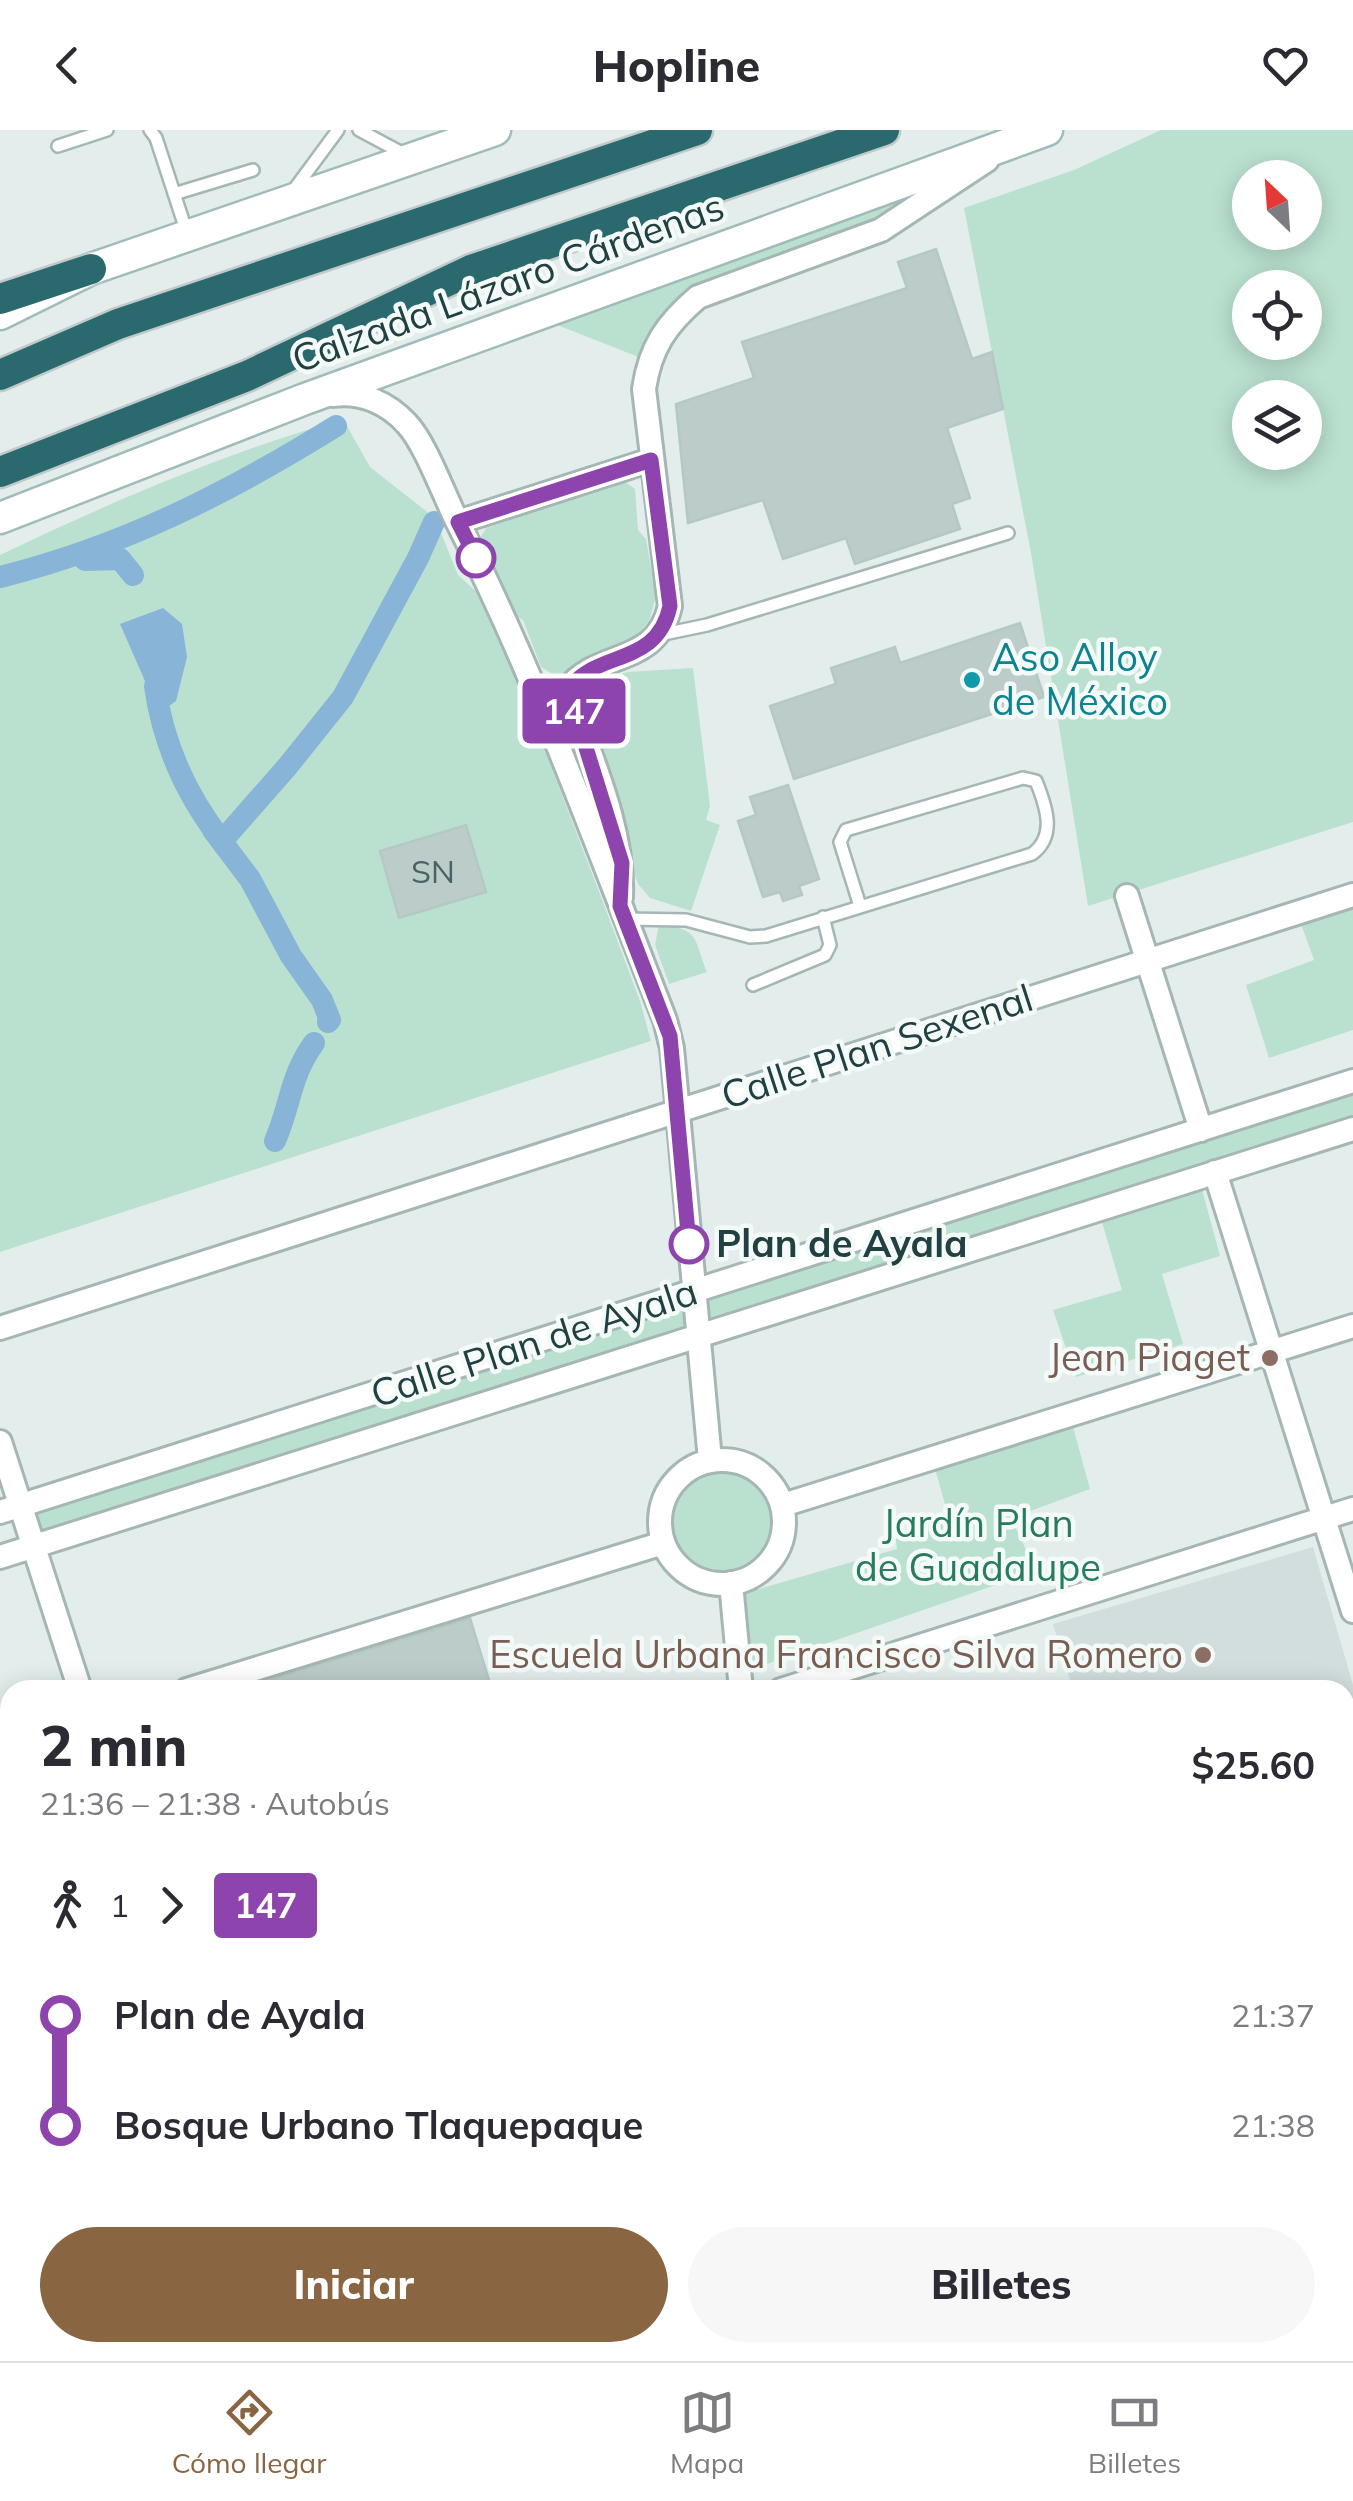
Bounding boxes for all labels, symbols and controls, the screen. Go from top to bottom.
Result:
text: Hopline [593,37,760,93]
icon: back [40,38,95,93]
icon: heart [1258,38,1313,93]
north arrow [1232,160,1322,250]
map controls [1232,160,1322,470]
street label: Calzada Lázaro Cárdenas [285,182,730,383]
button: locate [1232,270,1322,360]
button: layers [1232,380,1322,470]
unlabelled marker [457,539,495,577]
place label: Aso Alloy de México [992,633,1168,725]
marker: Aso Alloy de México [961,669,983,691]
line badge: 147 [516,678,632,744]
text: 147 [542,689,606,733]
house number: SN [411,851,455,891]
street label: Calle Plan Sexenal [715,973,1038,1119]
place label: Plan de Ayala [716,1219,968,1267]
marker: Plan de Ayala [670,1225,708,1263]
street label: Calle Plan de Ayala [364,1267,703,1417]
place label: Jean Piaget [1048,1333,1250,1381]
marker: Jean Piaget [1259,1347,1281,1369]
park label: Jardín Plan de Guadalupe [855,1499,1101,1591]
place label: Escuela Urbana Francisco Silva Romero [489,1630,1183,1678]
marker: Escuela Urbana Francisco Silva Romero [1192,1644,1214,1666]
text: 2 min [40,1711,187,1780]
text: $25.60 [1192,1741,1315,1789]
text: 21:36 – 21:38 · Autobús [40,1783,390,1823]
icon: walk [40,1878,95,1933]
icon: forward [144,1878,199,1933]
text: 147 [234,1883,297,1927]
text: 1 [110,1885,129,1925]
text: Plan de Ayala [114,1991,366,2039]
text: 21:37 [1231,1995,1315,2035]
text: Bosque Urbano Tlaquepaque [114,2101,643,2149]
text: 21:38 [1231,2105,1315,2145]
button: Iniciar [40,2227,668,2342]
button: Billetes [688,2227,1315,2342]
tab: Cómo llegar [172,2385,326,2480]
tab: Mapa [670,2385,744,2480]
tab: Billetes [1088,2385,1181,2480]

